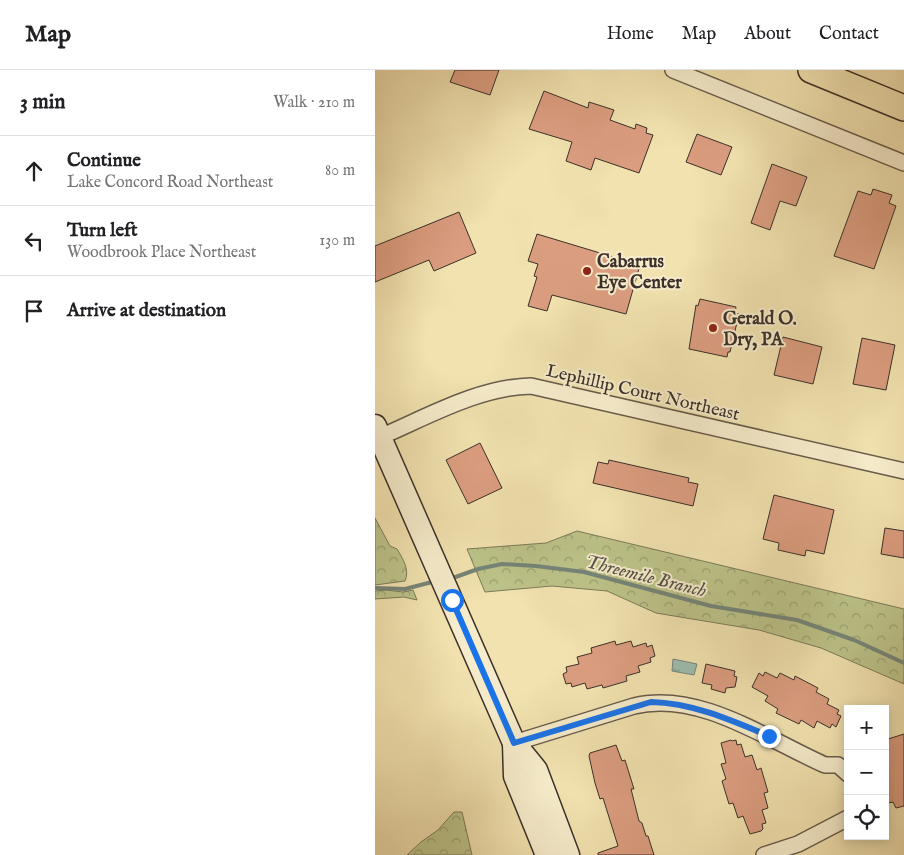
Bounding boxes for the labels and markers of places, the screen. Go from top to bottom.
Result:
place label: Cabarrus Eye Center [597,251,682,295]
marker: Cabarrus Eye Center [581,265,593,277]
place label: Gerald O. Dry, PA [723,308,797,352]
marker: Gerald O. Dry, PA [707,322,719,334]

